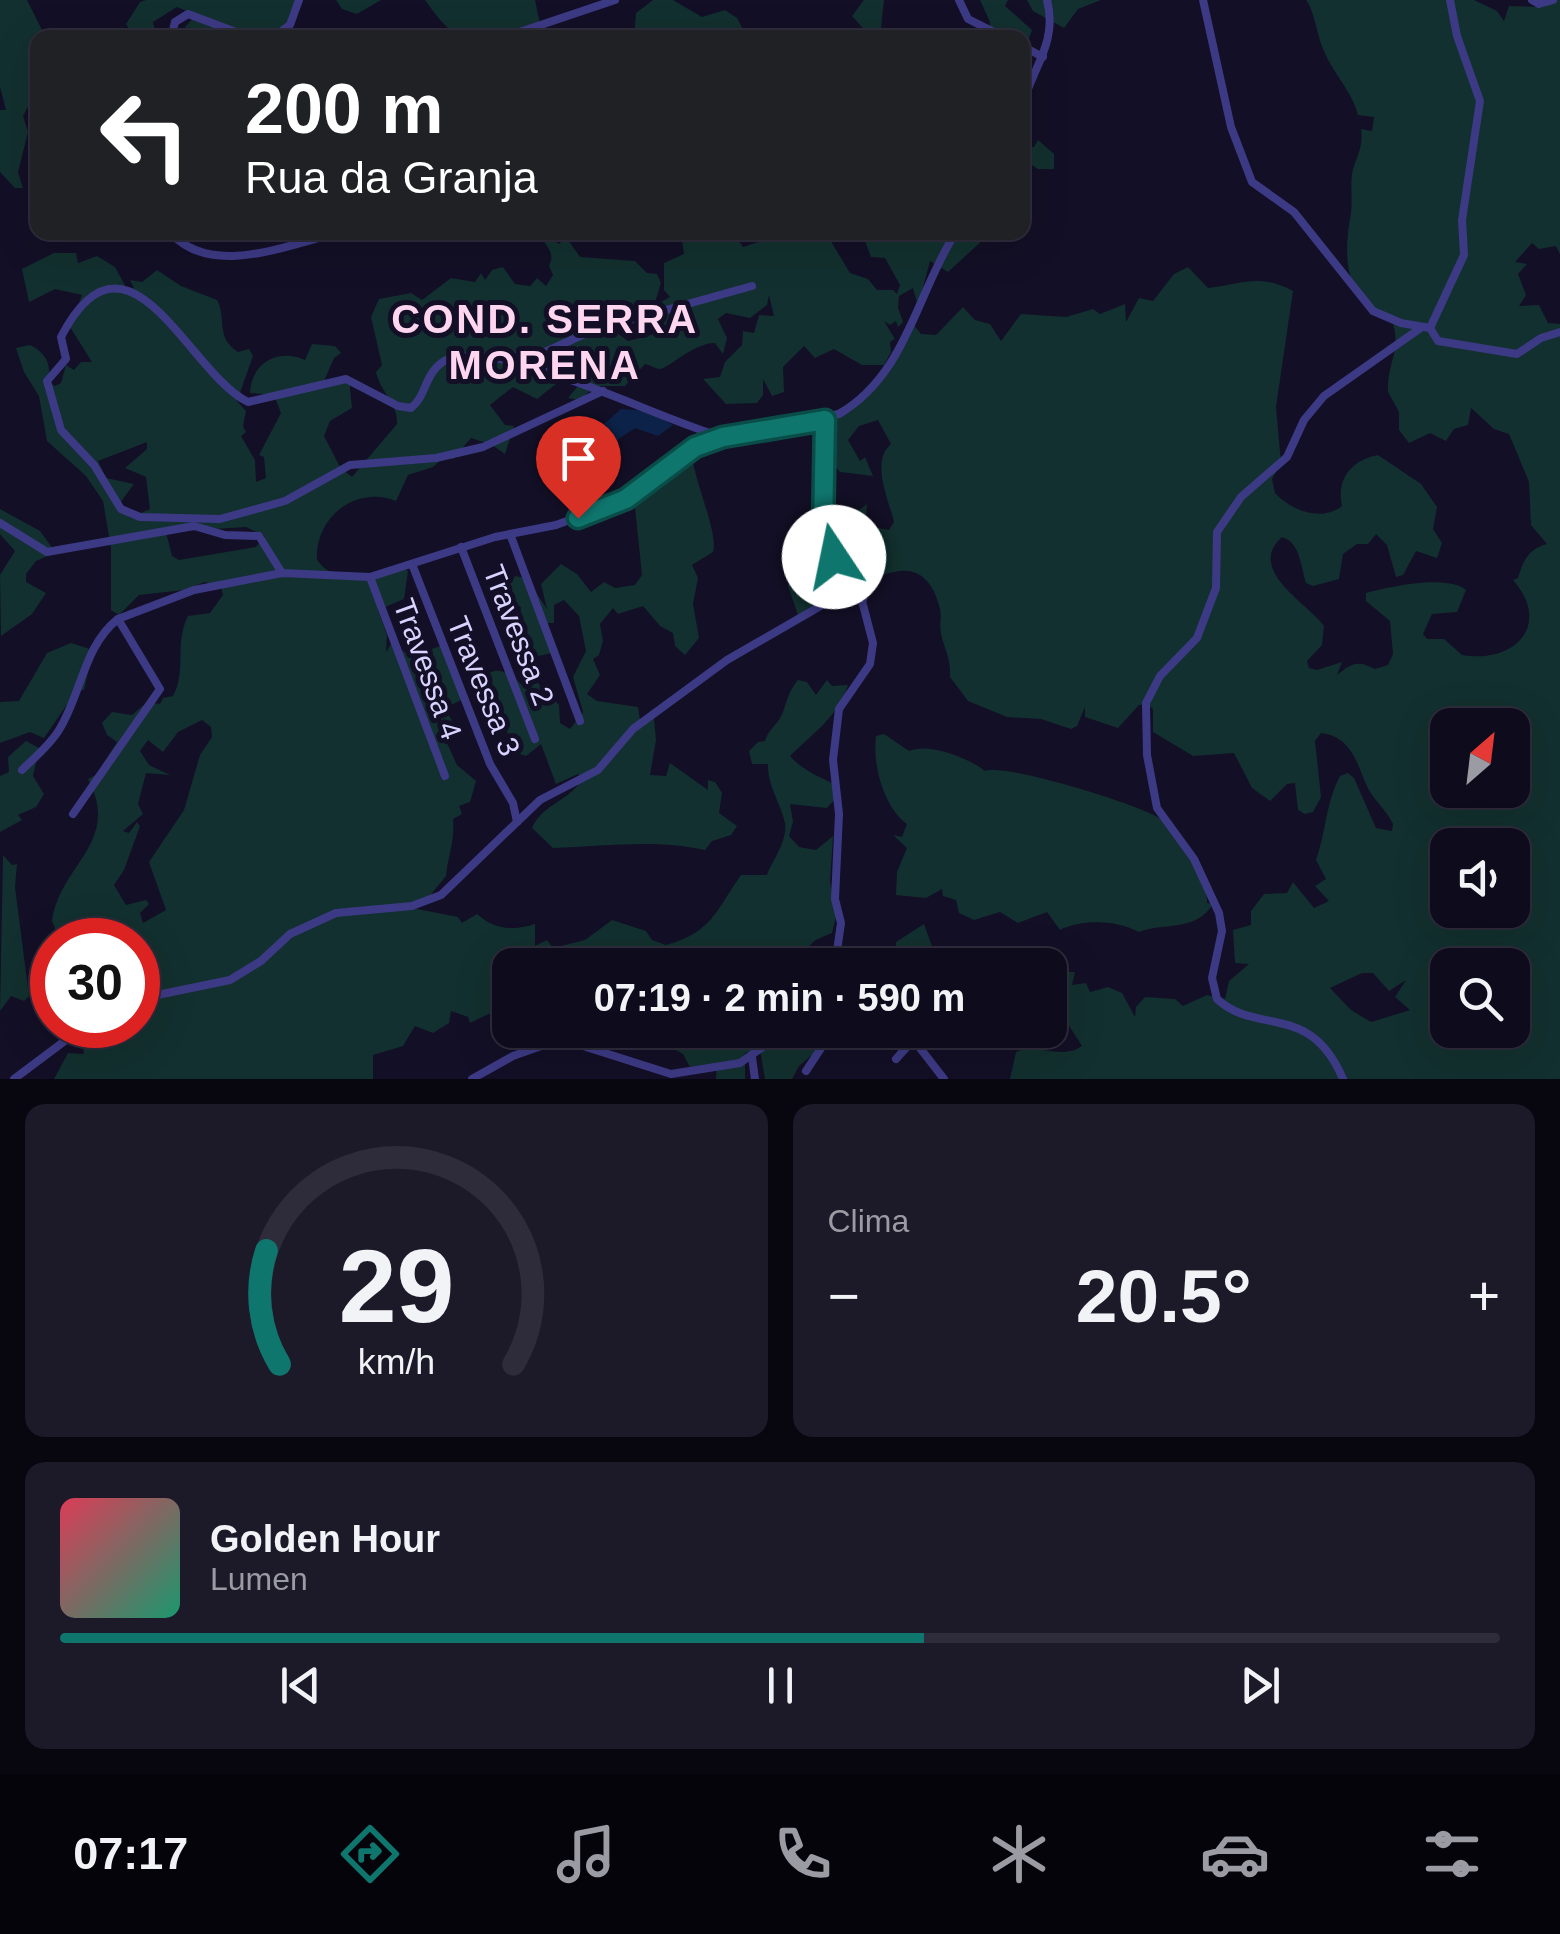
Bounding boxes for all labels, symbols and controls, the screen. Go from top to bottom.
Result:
icon: left [80,70,210,200]
text: 200 m [245,70,443,148]
text: Rua da Granja [245,152,538,203]
district label: COND. SERRA MORENA [391,297,699,387]
pin [536,416,621,519]
icon: arrive [551,431,606,486]
position arrow [782,505,886,609]
street label: Travessa 2 [477,560,561,710]
street label: Travessa 4 [387,594,469,744]
street label: Travessa 3 [441,612,527,760]
north arrow [1430,708,1530,808]
map controls [1430,708,1530,1048]
button: sound [1430,828,1530,928]
speed limit sign: 30 [30,918,160,1048]
button: search [1430,948,1530,1048]
text: 07:19 · 2 min · 590 m [594,977,965,1019]
text: Clima [828,1203,909,1239]
text: 29 [338,1228,454,1344]
text: 20.5° [1076,1254,1252,1338]
text: − [828,1265,860,1327]
text: + [1468,1265,1500,1327]
text: km/h [358,1342,435,1382]
text: Golden Hour [210,1518,440,1560]
text: Lumen [210,1561,308,1597]
icon: previous [273,1658,328,1713]
icon: pause [753,1658,808,1713]
icon: next [1233,1658,1288,1713]
icon: directions [335,1819,405,1889]
icon: music [551,1819,621,1889]
icon: phone [768,1819,838,1889]
icon: climate [984,1819,1054,1889]
icon: car [1200,1819,1270,1889]
icon: filters [1417,1819,1487,1889]
text: 07:17 [73,1828,188,1879]

